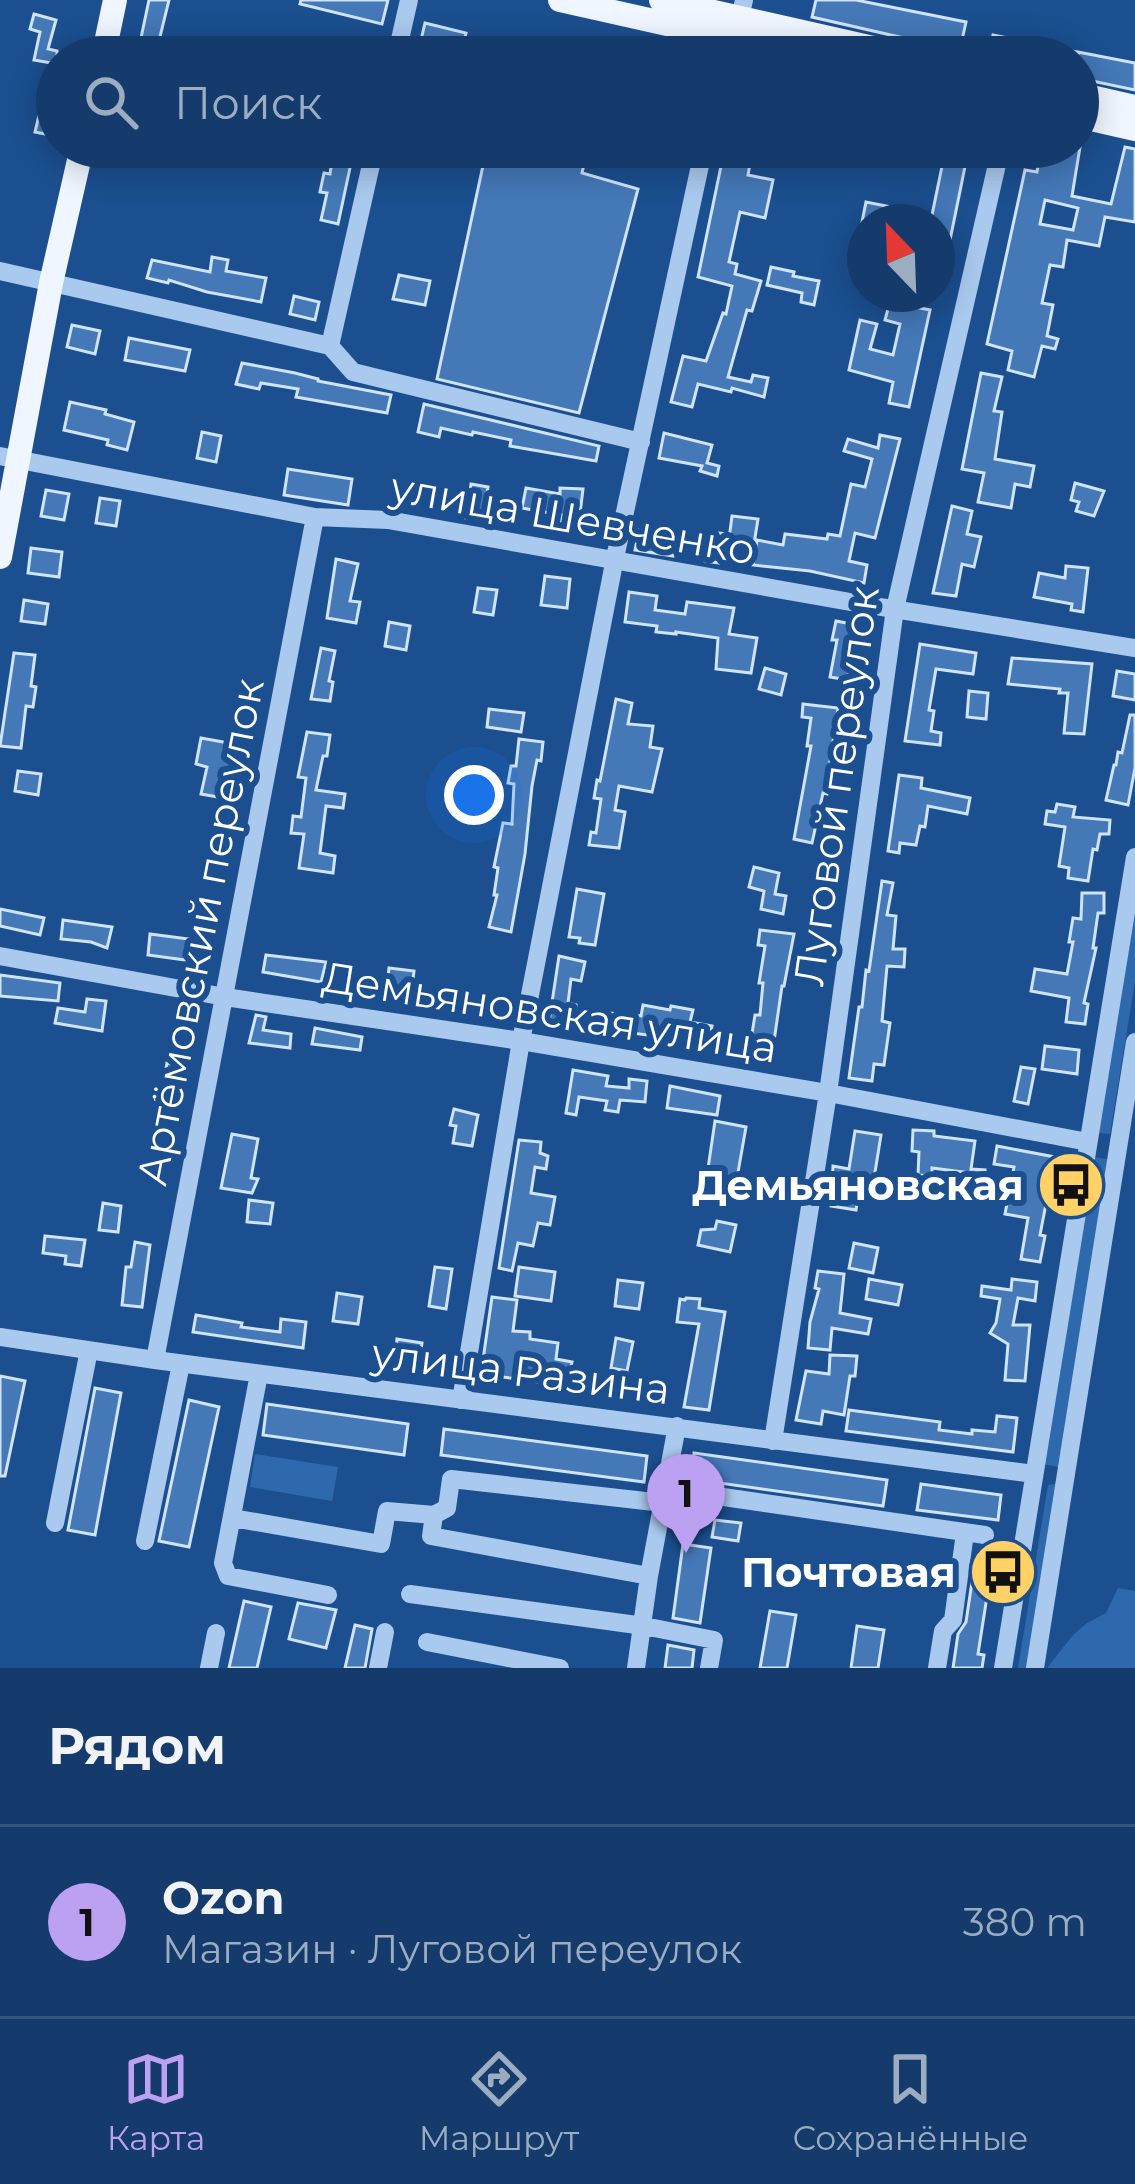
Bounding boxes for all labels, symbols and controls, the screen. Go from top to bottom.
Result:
search box [36,36,1099,168]
icon: search [78,69,144,135]
text: Поиск [174,75,322,130]
north arrow [847,204,955,312]
street label: улица Шевченко [386,460,759,576]
street label: Луговой переулок [782,583,890,989]
street label: Артёмовский переулок [125,674,275,1190]
your location [444,765,504,825]
street label: Демьяновская улица [319,950,781,1074]
bus stop icon: Демьяновская [1036,1150,1106,1220]
place label: Демьяновская [692,1159,1024,1211]
street label: улица Разина [368,1327,673,1415]
pin: 1 [647,1454,725,1553]
bus stop icon: Почтовая [968,1537,1038,1607]
place label: Почтовая [741,1546,956,1598]
text: Рядом [48,1715,226,1777]
text: Ozon [162,1870,285,1925]
text: 1 [79,1898,95,1946]
text: 380 m [963,1898,1087,1946]
text: Магазин · Луговой переулок [162,1925,742,1973]
tab: Карта [107,2046,205,2158]
tab: Маршрут [419,2046,579,2158]
tab: Сохранённые [792,2046,1028,2158]

